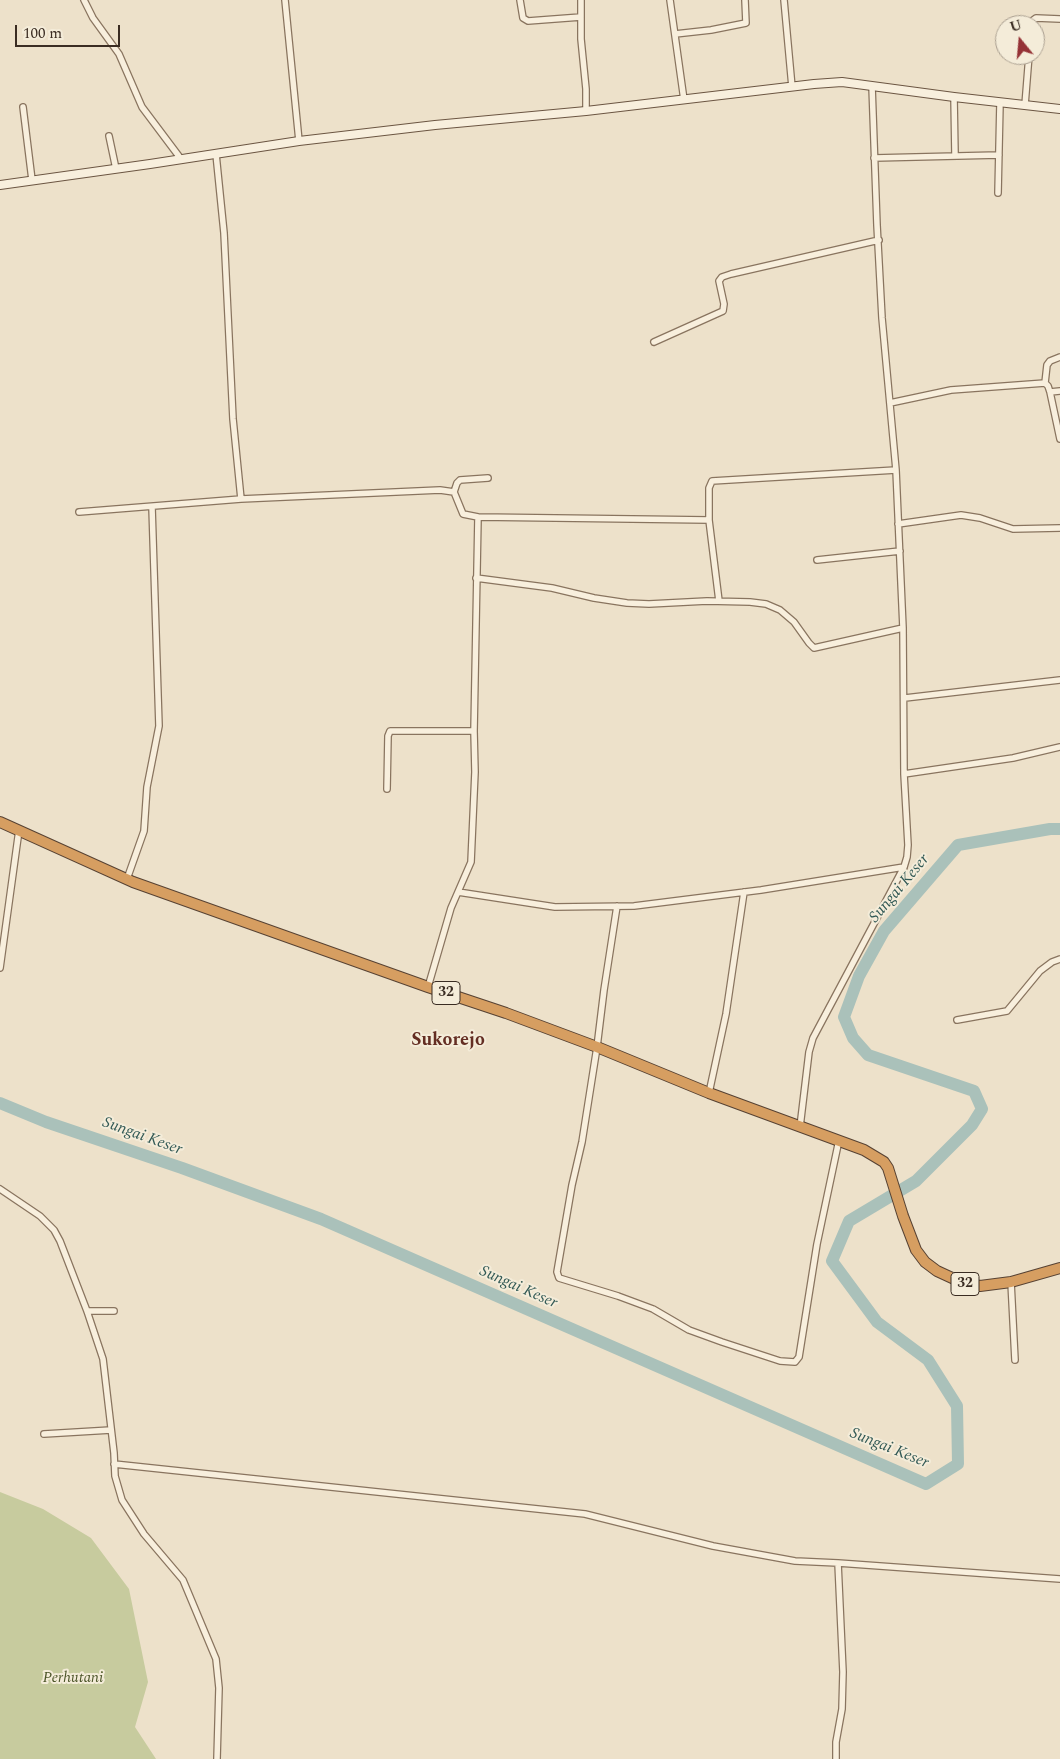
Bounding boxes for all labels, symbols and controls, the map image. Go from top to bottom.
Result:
text: U [1007,14,1024,38]
scale bar [18,15,122,47]
north arrow [995,15,1045,65]
text: 100 m [23,22,62,45]
water label: Sungai Keser [866,851,934,927]
road number: 32 [432,981,460,1004]
district label: Sukorejo [411,1030,485,1052]
water label: Sungai Keser [100,1114,184,1160]
water label: Sungai Keser [476,1262,560,1314]
road number: 32 [951,1272,979,1296]
water label: Sungai Keser [847,1424,931,1474]
park label: Perhutani [43,1670,103,1688]

